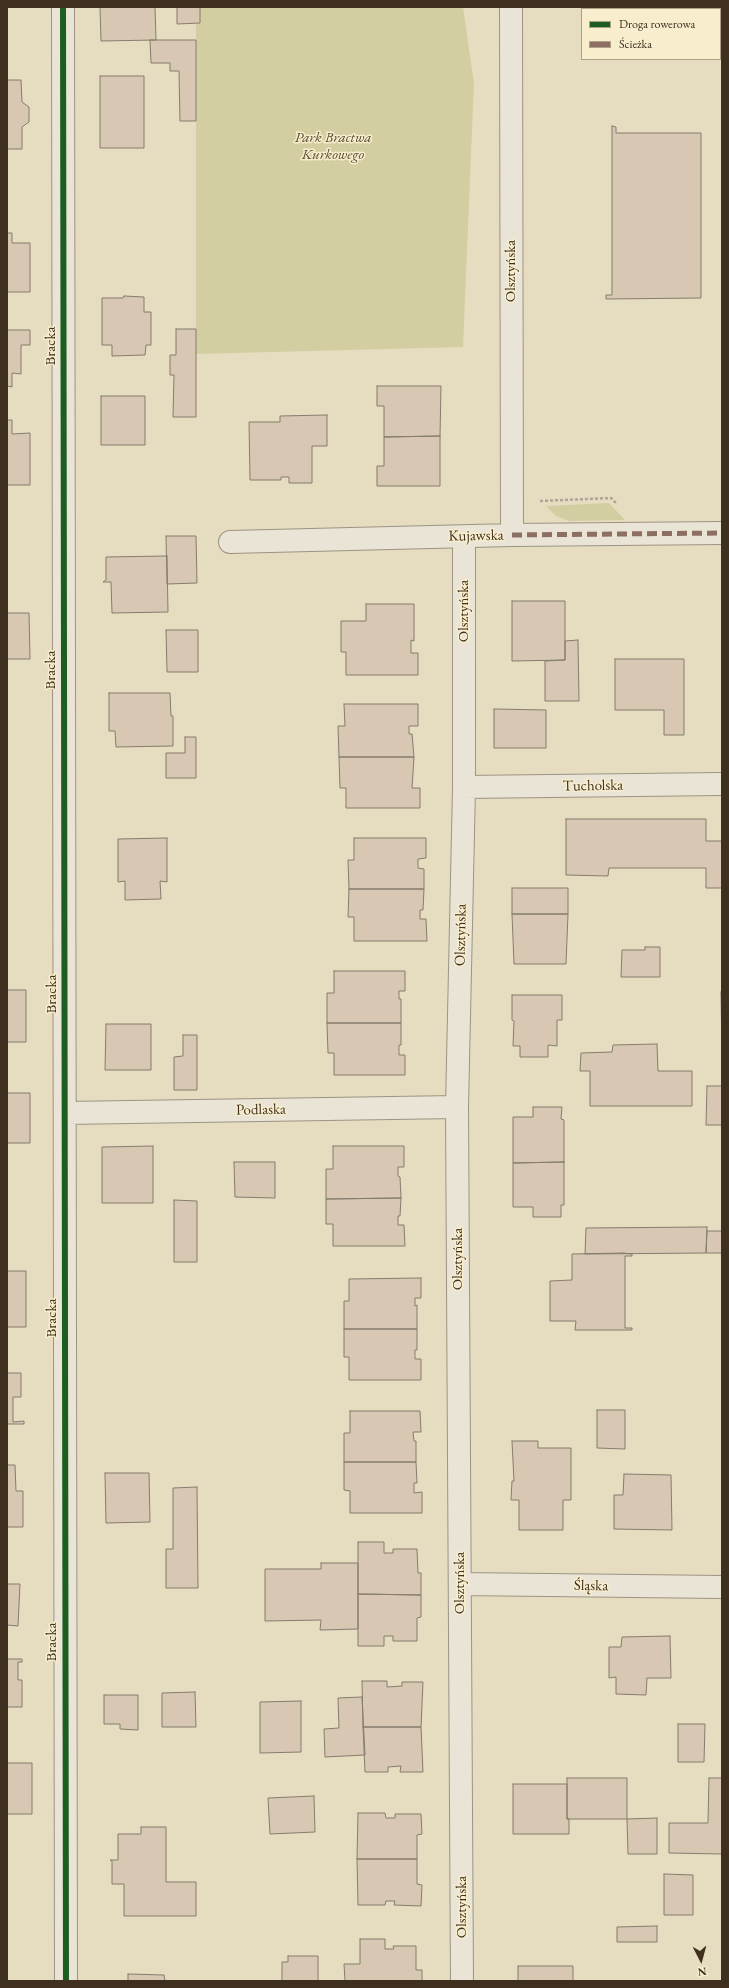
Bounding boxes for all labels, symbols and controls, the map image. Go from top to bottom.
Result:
legend [581,8,721,60]
text: Droga rowerowa [619,16,695,32]
text: Ścieżka [619,36,652,52]
park label: Park Bractwa Kurkowego [294,129,372,164]
street label: Olsztyńska [502,240,520,302]
street label: Bracka [42,327,60,365]
street label: Kujawska [448,527,504,545]
street label: Olsztyńska [455,580,473,642]
street label: Bracka [42,651,60,689]
street label: Tucholska [563,776,623,796]
street label: Olsztyńska [451,904,471,966]
street label: Bracka [43,975,61,1013]
street label: Podlaska [236,1101,286,1119]
street label: Olsztyńska [449,1228,467,1290]
street label: Bracka [43,1299,61,1337]
street label: Olsztyńska [451,1552,469,1614]
street label: Śląska [574,1577,608,1595]
street label: Bracka [43,1623,61,1661]
street label: Olsztyńska [453,1876,471,1938]
north arrow [681,1940,721,1980]
text: N [697,1965,707,1979]

